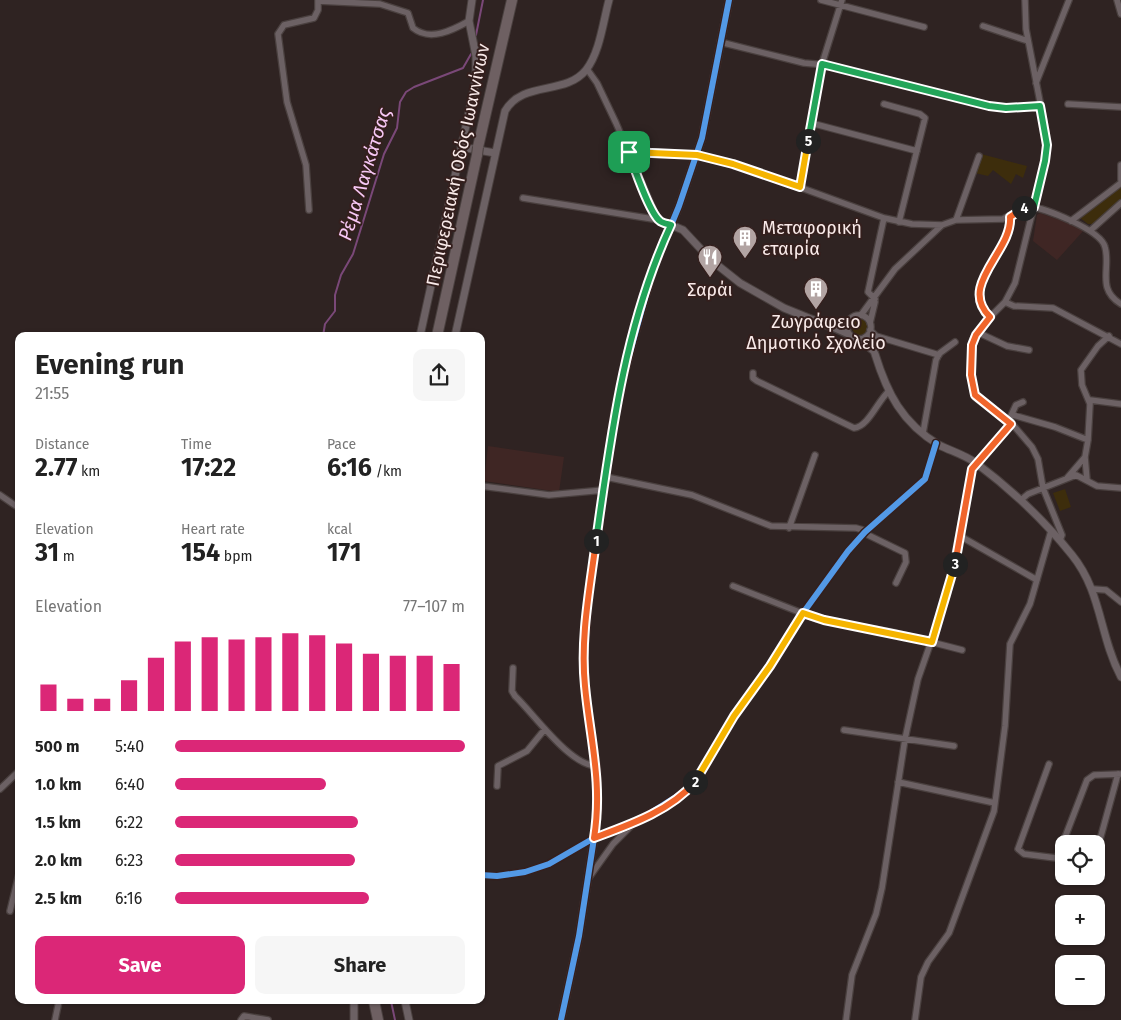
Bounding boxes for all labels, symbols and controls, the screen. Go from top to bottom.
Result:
street label: Περιφερειακή Οδός Ιωαννίνων [422,42,495,288]
water label: Ρέμα Λαγκάτσας [333,104,396,243]
pin: 5 [796,128,820,154]
pin [608,131,650,173]
text: 5 [805,133,812,150]
icon: arrive [615,138,643,166]
pin: 4 [1012,196,1036,220]
text: 4 [1021,200,1028,217]
place label: Μεταφορική εταιρία [762,217,862,260]
building icon: Μεταφορική εταιρία [732,225,758,259]
restaurant icon: Σαράι [697,244,723,278]
building icon: Ζωγράφειο Δημοτικό Σχολείο [803,276,829,310]
place label: Σαράι [687,279,733,301]
place label: Ζωγράφειο Δημοτικό Σχολείο [746,311,886,354]
text: Evening run [35,348,184,381]
button: share [413,349,465,401]
text: 21:55 [35,384,69,403]
text: Distance [35,436,89,453]
text: Time [181,436,212,453]
text: Pace [327,436,356,453]
text: 2.77 [35,453,77,483]
text: 17:22 [181,453,236,483]
text: 6:16 [327,453,372,483]
text: km [77,463,100,480]
text: /km [372,463,402,480]
text: Elevation [35,521,94,538]
text: Heart rate [181,521,245,538]
text: kcal [327,521,352,538]
pin: 1 [584,528,608,554]
text: 1 [593,533,600,550]
text: 31 [35,538,59,568]
text: 154 [181,538,220,568]
text: 171 [327,538,362,568]
text: m [59,548,75,565]
text: bpm [220,548,252,565]
pin: 3 [942,552,968,576]
text: 3 [952,556,959,573]
text: Elevation [35,597,102,616]
text: 77–107 m [403,597,465,616]
text: 500 m [35,737,80,756]
text: 5:40 [115,737,144,756]
pin: 2 [682,770,708,794]
text: 2 [692,774,699,791]
text: 1.0 km [35,775,82,794]
text: 6:40 [115,775,145,794]
text: 1.5 km [35,813,81,832]
text: 6:22 [115,813,143,832]
map controls [1055,835,1105,1005]
button: locate [1055,835,1105,885]
text: 2.0 km [35,851,82,870]
text: 6:23 [115,851,143,870]
text: 2.5 km [35,889,82,908]
text: 6:16 [115,889,142,908]
button: + [1055,895,1105,945]
button: Save [35,936,245,994]
button: Share [255,936,465,994]
button: − [1055,955,1105,1005]

